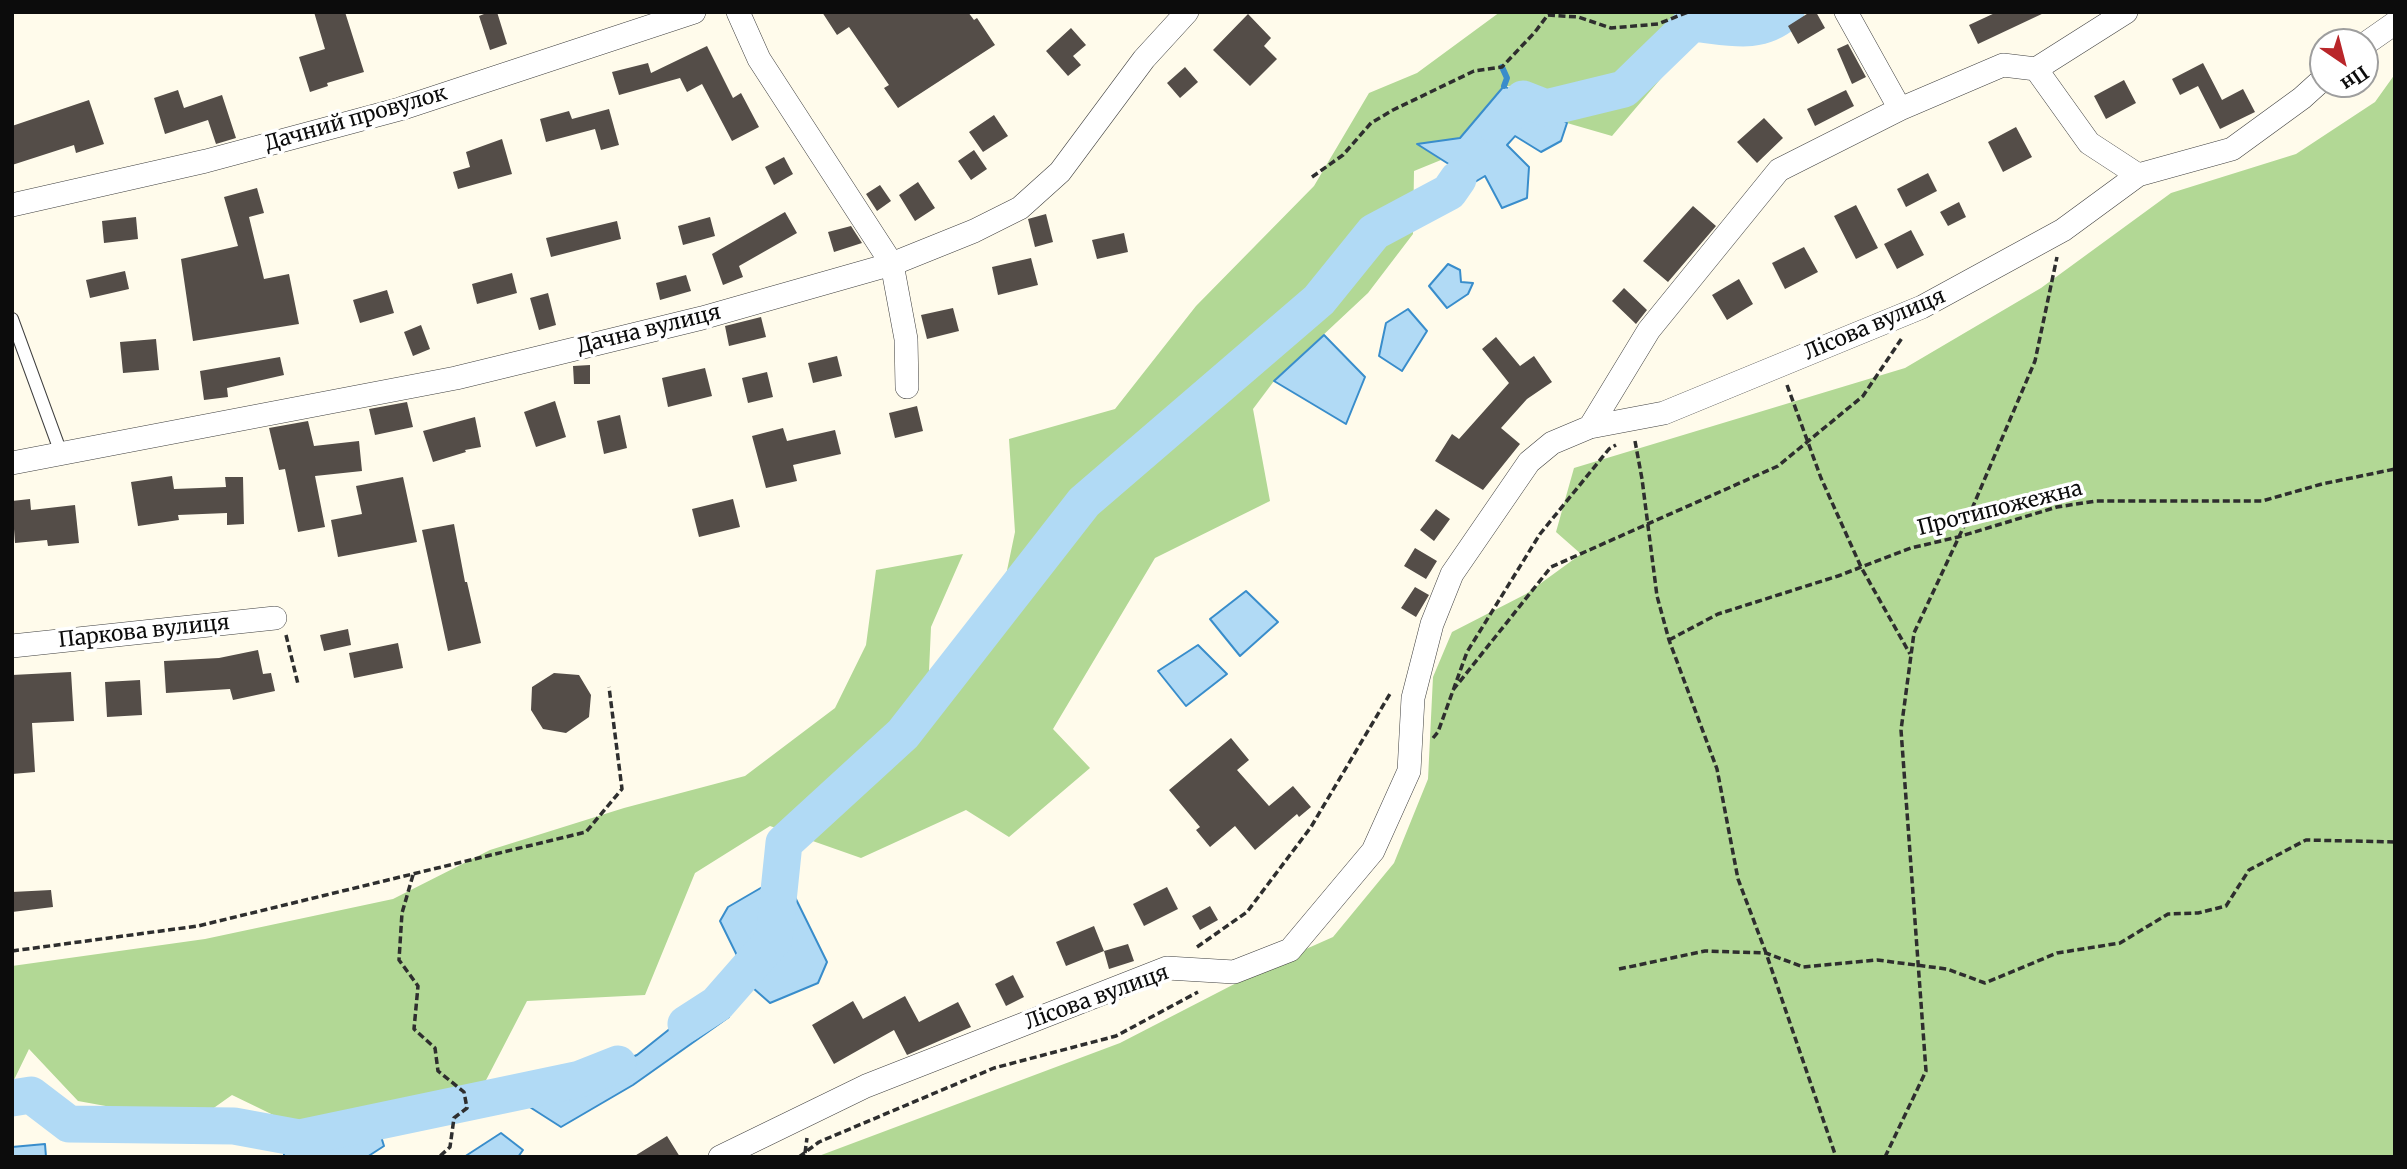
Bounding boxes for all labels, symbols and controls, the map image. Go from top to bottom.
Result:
north arrow [2309,28,2379,98]
text: Пн [2336,61,2373,97]
street label: Дачний провулок [262,81,450,157]
street label: Лісова вулиця [1801,284,1949,366]
street label: Дачна вулиця [575,300,723,360]
street label: Протипожежна [1915,476,2085,542]
street label: Паркова вулиця [57,610,231,654]
street label: Лісова вулиця [1022,960,1172,1036]

